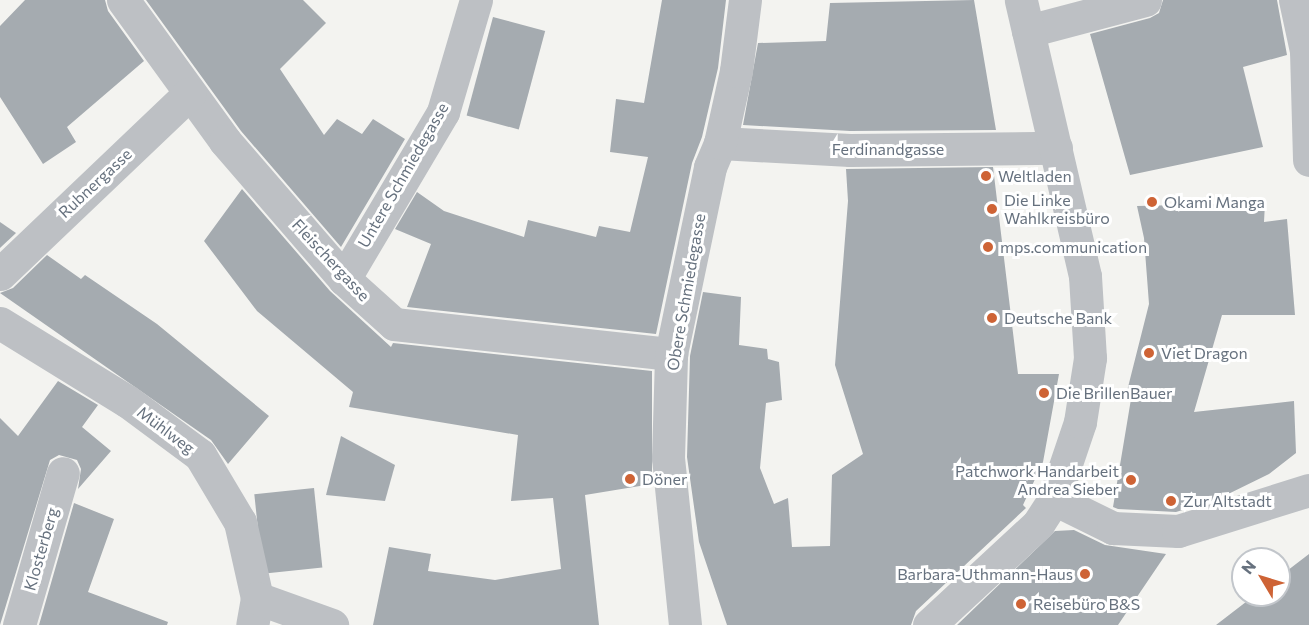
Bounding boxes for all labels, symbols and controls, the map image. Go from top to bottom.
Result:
street label: Untere Schmiedegasse [354,99,452,251]
street label: Ferdinandgasse [832,139,944,159]
street label: Rubnergasse [54,144,136,222]
place label: Weltladen [998,166,1072,186]
marker: Weltladen [979,169,993,183]
place label: Die Linke Wahlkreisbüro [1004,190,1110,228]
place label: Okami Manga [1164,192,1265,212]
marker: Okami Manga [1145,195,1159,209]
marker: Die Linke Wahlkreisbüro [985,202,999,216]
street label: Obere Schmiedegasse [663,212,709,372]
street label: Fleischergasse [288,215,374,305]
place label: mps.communication [1000,237,1147,257]
marker: mps.communication [981,240,995,254]
place label: Deutsche Bank [1004,308,1112,328]
marker: Deutsche Bank [985,311,999,325]
place label: Viet Dragon [1161,343,1248,363]
marker: Viet Dragon [1142,346,1156,360]
place label: Die BrillenBauer [1056,383,1172,403]
marker: Die BrillenBauer [1037,386,1051,400]
street label: Mühlweg [133,402,199,458]
place label: Patchwork Handarbeit Andrea Sieber [955,461,1119,499]
place label: Döner [642,469,687,489]
marker: Döner [623,472,637,486]
marker: Patchwork Handarbeit Andrea Sieber [1124,473,1138,487]
place label: Zur Altstadt [1183,491,1272,511]
marker: Zur Altstadt [1164,494,1178,508]
street label: Klosterberg [20,505,62,593]
north arrow [1231,547,1291,607]
text: N [1237,556,1259,577]
place label: Barbara-Uthmann-Haus [897,564,1073,584]
marker: Barbara-Uthmann-Haus [1078,567,1092,581]
place label: Reisebüro B&S [1033,594,1140,614]
marker: Reisebüro B&S [1014,597,1028,611]

